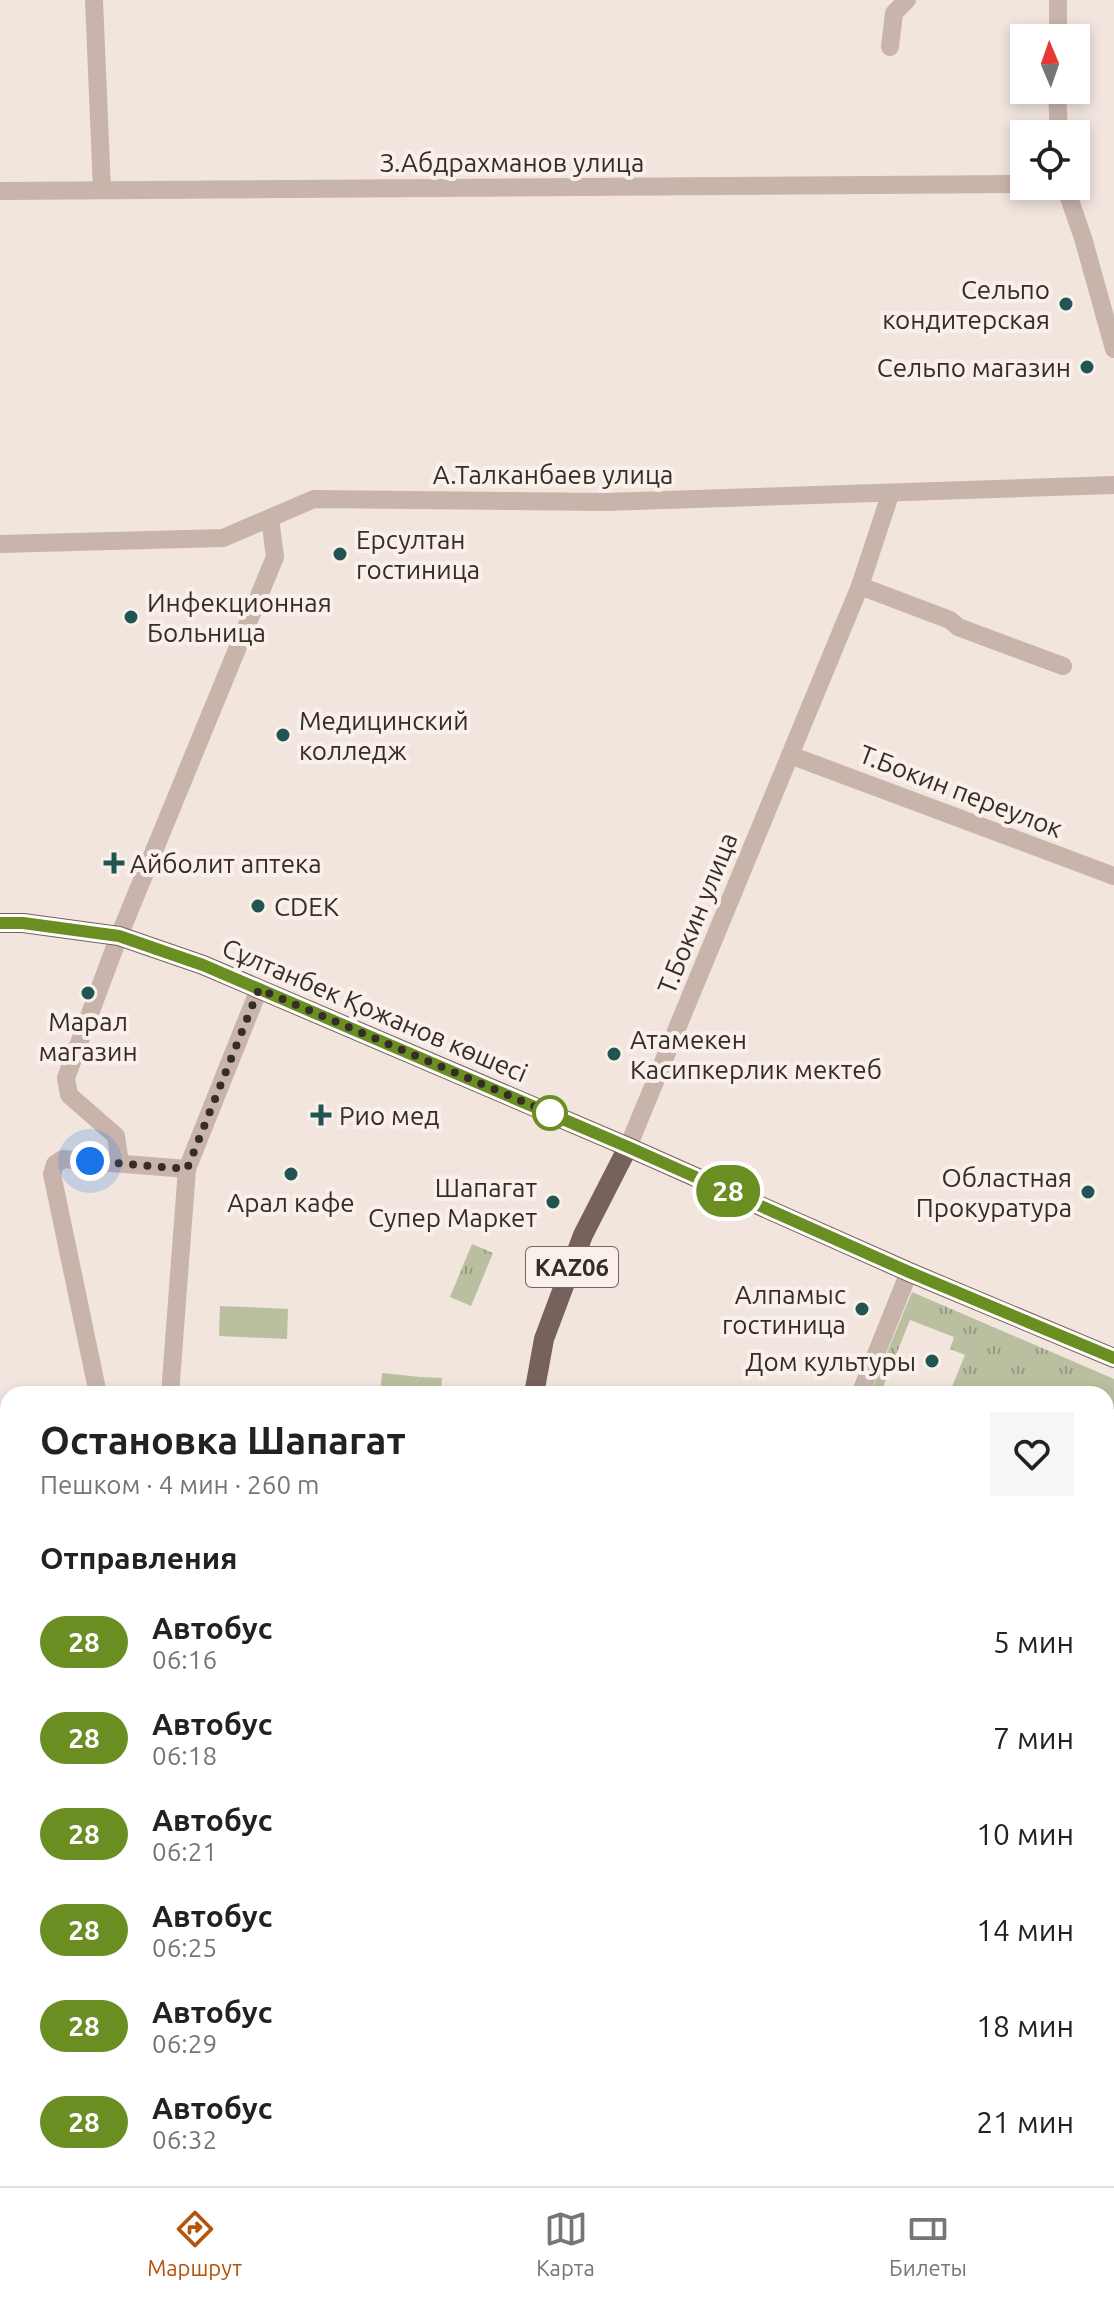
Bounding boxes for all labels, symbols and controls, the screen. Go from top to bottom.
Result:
north arrow [1010,24,1090,104]
map controls [1010,24,1090,200]
button: locate [1010,120,1090,200]
street label: З.Абдрахманов улица [380,148,644,177]
place label: Сельпо кондитерская [882,275,1050,334]
marker: Сельпо кондитерская [1057,295,1075,313]
place label: Сельпо магазин [877,353,1071,382]
marker: Сельпо магазин [1078,358,1096,376]
street label: А.Талканбаев улица [433,460,673,489]
place label: Ерсултан гостиница [356,525,480,584]
marker: Ерсултан гостиница [331,545,349,563]
place label: Инфекционная Больница [147,588,332,647]
marker: Инфекционная Больница [122,608,140,626]
place label: Медицинский колледж [299,706,469,765]
marker: Медицинский колледж [274,726,292,744]
street label: Т.Бокин переулок [855,739,1067,843]
street label: Т.Бокин улица [651,828,743,998]
place label: Айболит аптека [130,849,322,878]
marker: Айболит аптека [105,854,123,872]
place label: CDEK [274,892,339,921]
marker: CDEK [249,897,267,915]
street label: Сұлтанбек Қожанов көшесі [218,932,532,1088]
marker: Марал магазин [79,984,97,1002]
place label: Марал магазин [38,1007,138,1066]
place label: Атамекен Касипкерлик мектеб [630,1025,882,1084]
marker: Атамекен Касипкерлик мектеб [605,1045,623,1063]
unlabelled marker [533,1096,567,1130]
place label: Рио мед [339,1101,440,1130]
marker: Рио мед [310,1104,332,1126]
your location [70,1141,110,1181]
place label: Областная Прокуратура [916,1163,1072,1222]
marker: Арал кафе [282,1165,300,1183]
line badge: 28 [692,1165,764,1217]
place label: Шапагат Супер Маркет [368,1173,537,1232]
text: 28 [712,1175,744,1206]
marker: Областная Прокуратура [1079,1183,1097,1201]
place label: Арал кафе [227,1188,355,1217]
marker: Шапагат Супер Маркет [544,1193,562,1211]
road number: KАZ06 [526,1247,618,1287]
place label: Алпамыс гостиница [722,1280,846,1339]
marker: Алпамыс гостиница [853,1300,871,1318]
place label: Дом культуры [745,1347,916,1376]
marker: Дом культуры [923,1352,941,1370]
button: heart [990,1412,1074,1496]
text: Остановка Шапагат [40,1419,406,1461]
text: Пешком · 4 мин · 260 m [40,1470,319,1499]
text: Отправления [40,1541,237,1575]
text: Автобус [152,1611,272,1645]
text: 5 мин [993,1625,1074,1659]
text: 28 [68,1626,100,1657]
text: 06:16 [152,1645,217,1674]
text: Автобус [152,1707,272,1741]
text: 7 мин [993,1721,1074,1755]
text: 28 [68,1722,100,1753]
text: 06:18 [152,1741,217,1770]
text: Автобус [152,1803,272,1837]
text: 10 мин [976,1817,1074,1851]
text: 28 [68,1818,100,1849]
text: 06:21 [152,1837,217,1866]
text: Автобус [152,1899,272,1933]
text: 14 мин [976,1913,1074,1947]
text: 28 [68,1914,100,1945]
text: 06:25 [152,1933,217,1962]
text: Автобус [152,1995,272,2029]
text: 18 мин [976,2009,1074,2043]
text: 28 [68,2010,100,2041]
text: 06:29 [152,2029,217,2058]
text: Автобус [152,2091,272,2125]
text: 21 мин [976,2105,1074,2139]
text: 28 [68,2106,100,2137]
text: 06:32 [152,2125,217,2154]
tab: Маршрут [147,2207,242,2280]
tab: Карта [536,2207,595,2280]
tab: Билеты [889,2207,967,2280]

